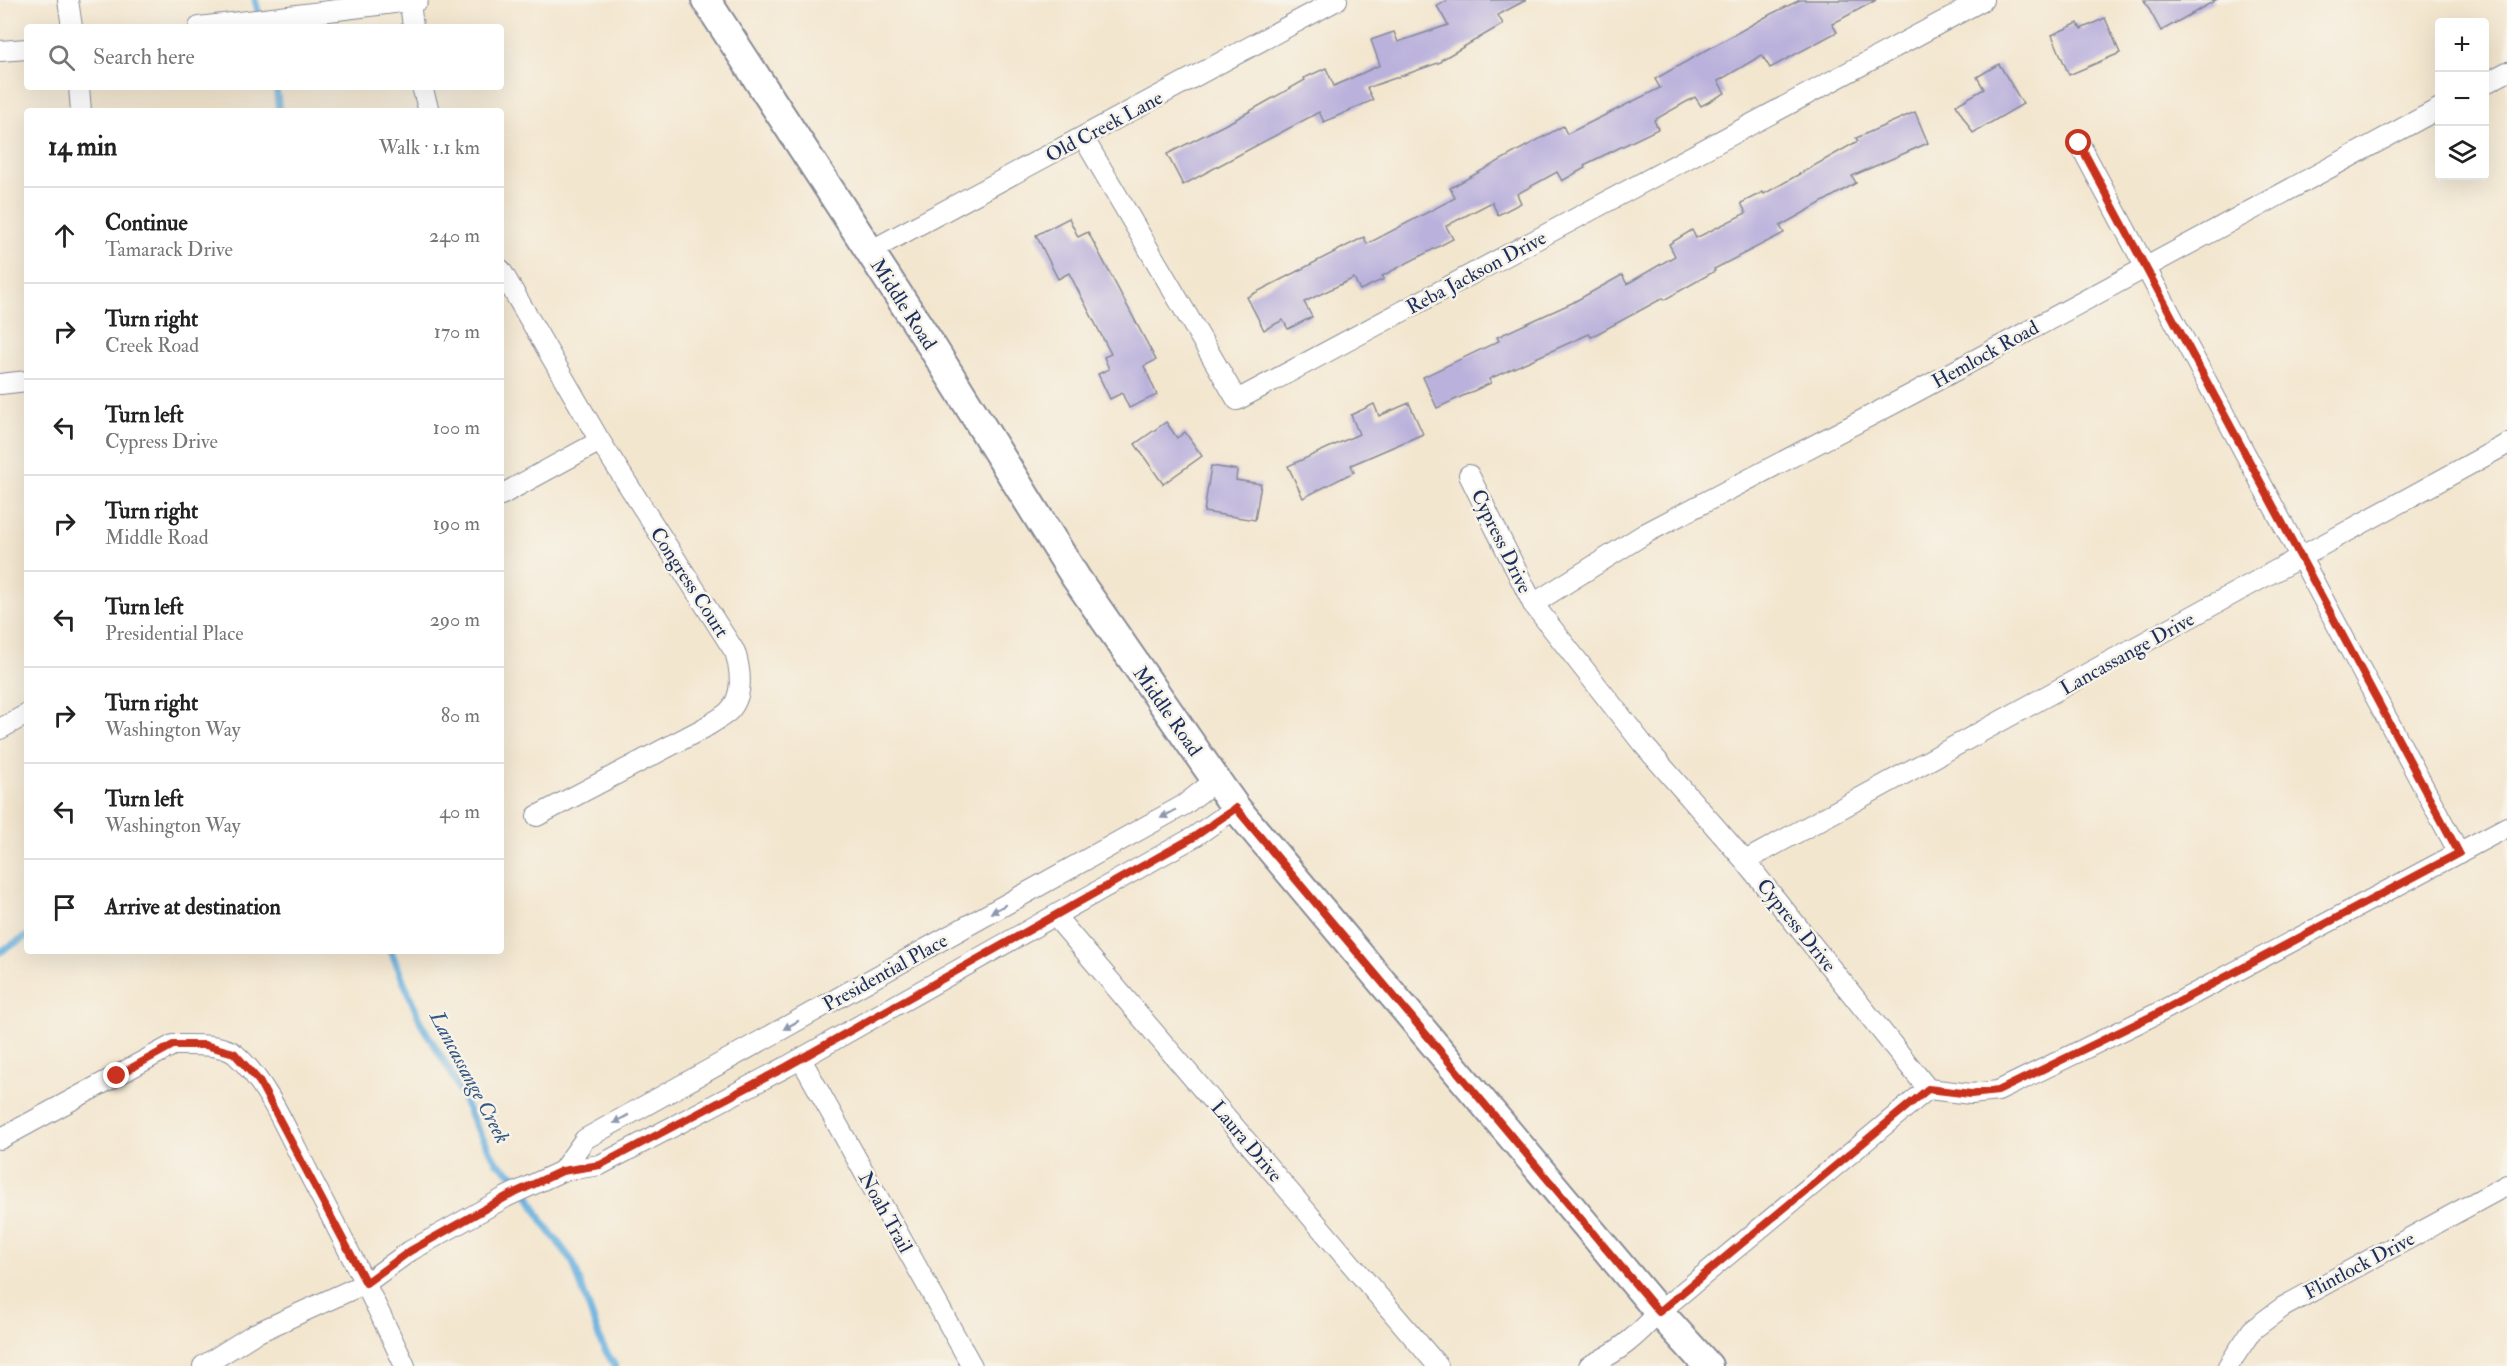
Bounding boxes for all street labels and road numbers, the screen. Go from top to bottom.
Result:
street label: Old Creek Lane [1041,85,1167,168]
street label: Reba Jackson Drive [1402,225,1551,320]
street label: Middle Road [865,254,942,355]
street label: Hemlock Road [1927,315,2043,394]
street label: Cypress Drive [1465,485,1538,598]
street label: Congress Court [645,522,735,643]
street label: Lancassange Drive [2056,606,2199,701]
street label: Middle Road [1128,662,1208,761]
street label: Cypress Drive [1751,874,1842,978]
street label: Presidential Place [819,928,952,1017]
street label: Laura Drive [1205,1095,1288,1187]
street label: Noah Trail [853,1167,918,1257]
street label: Flintlock Drive [2300,1226,2419,1305]

